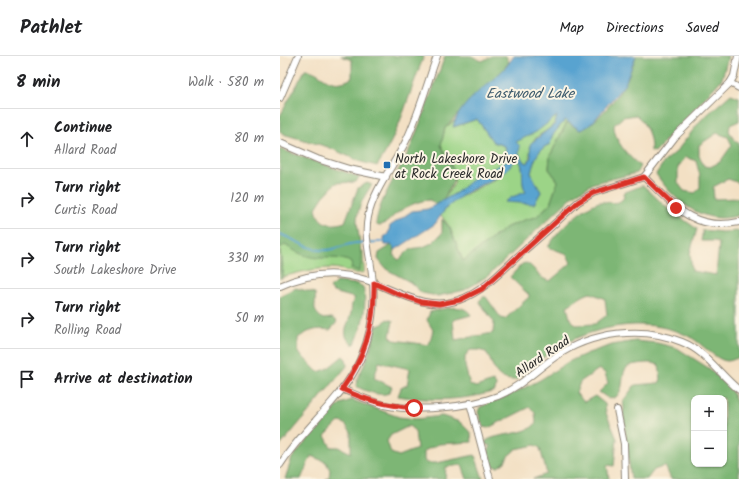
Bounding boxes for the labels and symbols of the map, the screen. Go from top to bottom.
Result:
water label: Eastwood Lake [486,83,576,105]
place label: North Lakeshore Drive at Rock Creek Road [395,149,517,185]
marker: North Lakeshore Drive at Rock Creek Road [382,160,392,170]
route end [667,199,685,217]
street label: Allard Road [511,331,575,383]
route start [405,399,423,417]

